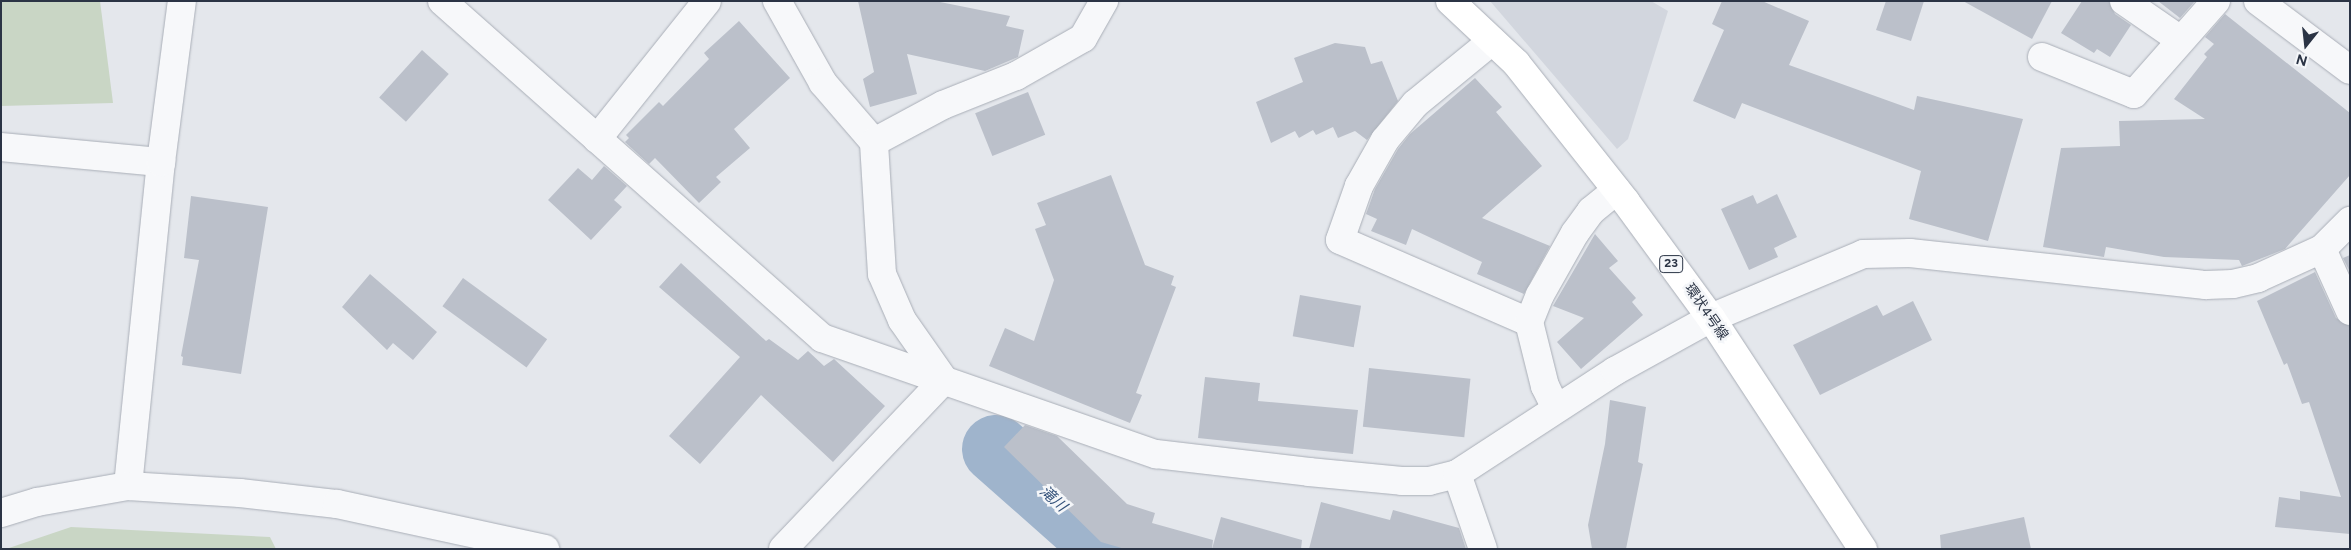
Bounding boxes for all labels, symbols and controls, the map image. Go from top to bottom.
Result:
north arrow [2281,20,2331,70]
text: N [2294,50,2309,70]
road number: 23 [1658,254,1684,274]
street label: 環状4号線 [1681,281,1731,343]
water label: 滝川 [1036,482,1070,516]

